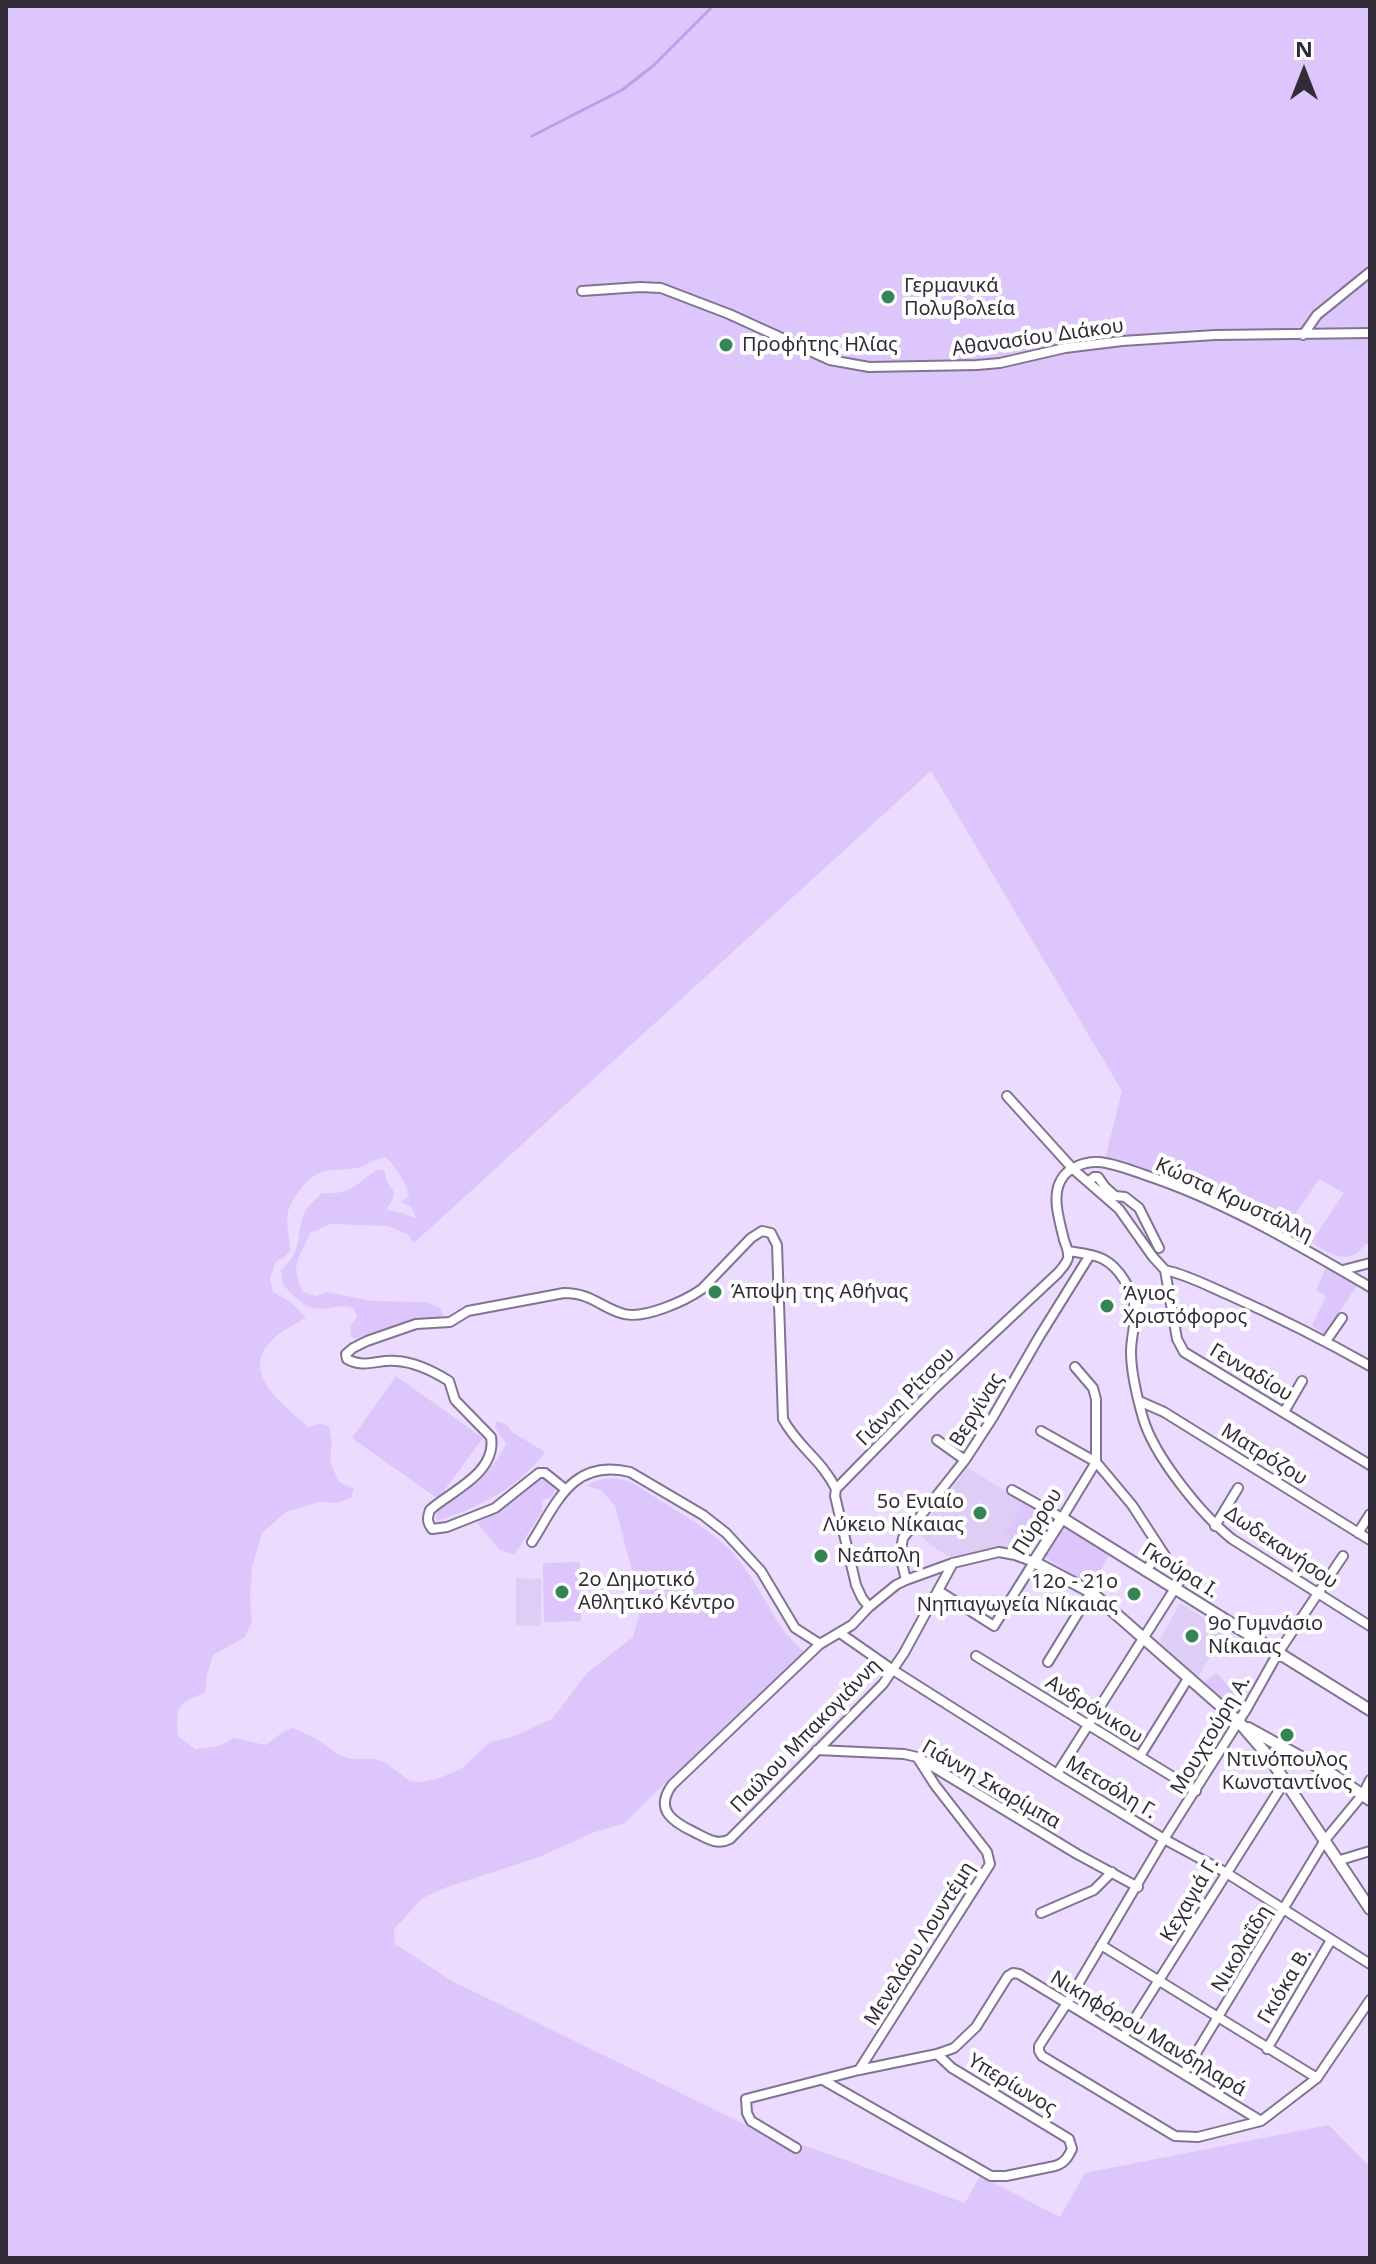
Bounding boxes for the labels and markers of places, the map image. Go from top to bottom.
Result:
place label: Γερμανικά Πολυβολεία [904,274,1015,321]
marker: Γερμανικά Πολυβολεία [879,288,897,306]
place label: Προφήτης Ηλίας [742,333,898,357]
marker: Προφήτης Ηλίας [717,336,735,354]
place label: Άποψη της Αθήνας [731,1280,908,1304]
place label: Άγιος Χριστόφορος [1123,1282,1247,1329]
marker: Άποψη της Αθήνας [706,1283,724,1301]
marker: Άγιος Χριστόφορος [1098,1297,1116,1315]
place label: 5ο Ενιαίο Λύκειο Νίκαιας [823,1490,964,1537]
marker: 5ο Ενιαίο Λύκειο Νίκαιας [971,1504,989,1522]
place label: Νεάπολη [837,1544,921,1568]
marker: Νεάπολη [812,1547,830,1565]
place label: 2o Δημοτικό Αθλητικό Κέντρο [578,1568,735,1615]
place label: 12ο - 21ο Νηπιαγωγεία Νίκαιας [917,1570,1118,1617]
marker: 2o Δημοτικό Αθλητικό Κέντρο [553,1583,571,1601]
marker: 12ο - 21ο Νηπιαγωγεία Νίκαιας [1125,1585,1143,1603]
place label: 9ο Γυμνάσιο Νίκαιας [1208,1612,1323,1659]
marker: 9ο Γυμνάσιο Νίκαιας [1183,1627,1201,1645]
marker: Ντινόπουλος Κωνσταντίνος [1278,1726,1296,1744]
place label: Ντινόπουλος Κωνσταντίνος [1222,1748,1352,1795]

